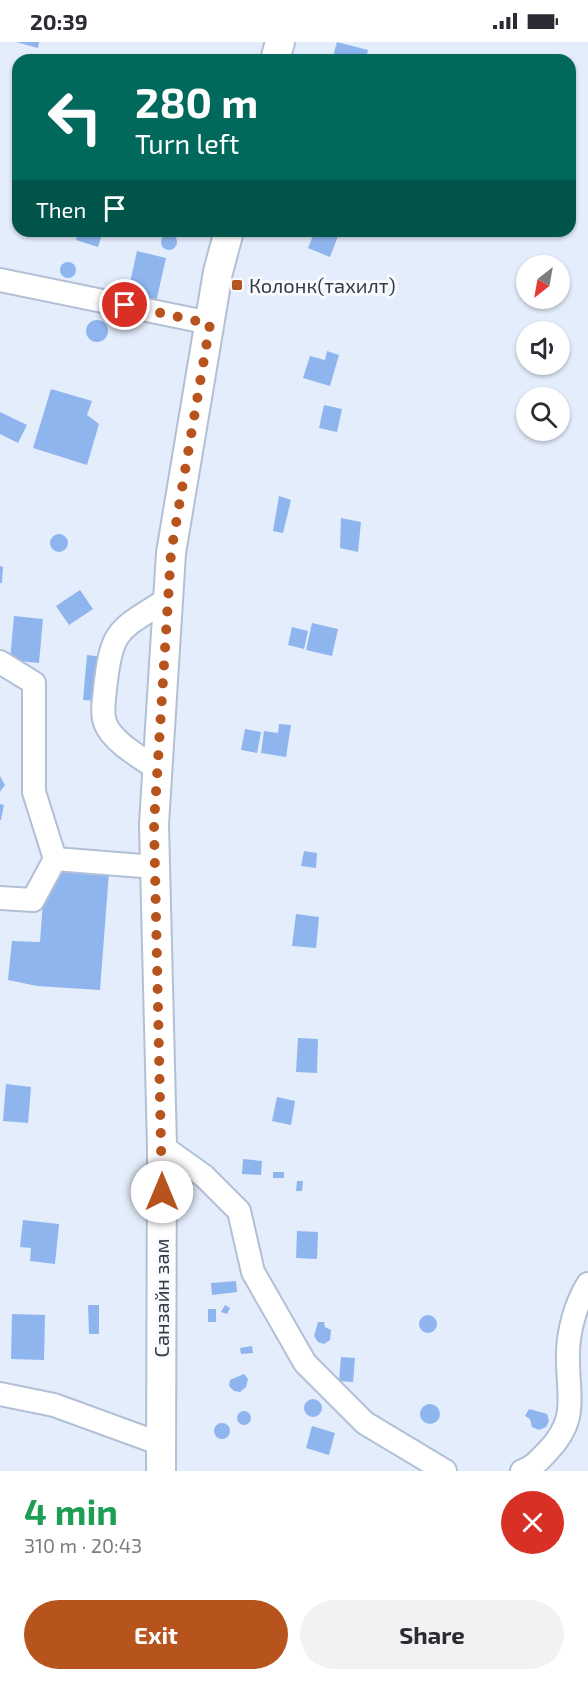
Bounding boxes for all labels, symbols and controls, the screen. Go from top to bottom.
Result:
text: 20:39 [30,8,88,34]
text: 280 m [135,76,258,126]
icon: left [36,78,114,156]
text: Turn left [135,127,239,159]
icon: arrive [98,192,131,225]
text: Then [36,196,86,222]
north arrow [516,255,570,309]
map controls [516,255,570,441]
place label: Колонк(тахилт) [249,273,396,297]
marker: Колонк(тахилт) [230,278,244,292]
pin [99,279,150,330]
icon: arrive [108,288,141,321]
button: sound [516,321,570,375]
button: search [516,387,570,441]
position arrow [130,1160,194,1224]
street label: Санзайн зам [149,1239,173,1357]
text: 4 min [24,1489,118,1532]
button: close [501,1491,564,1554]
text: 310 m · 20:43 [24,1533,142,1557]
button: Exit [24,1600,288,1669]
button: Share [300,1600,564,1669]

